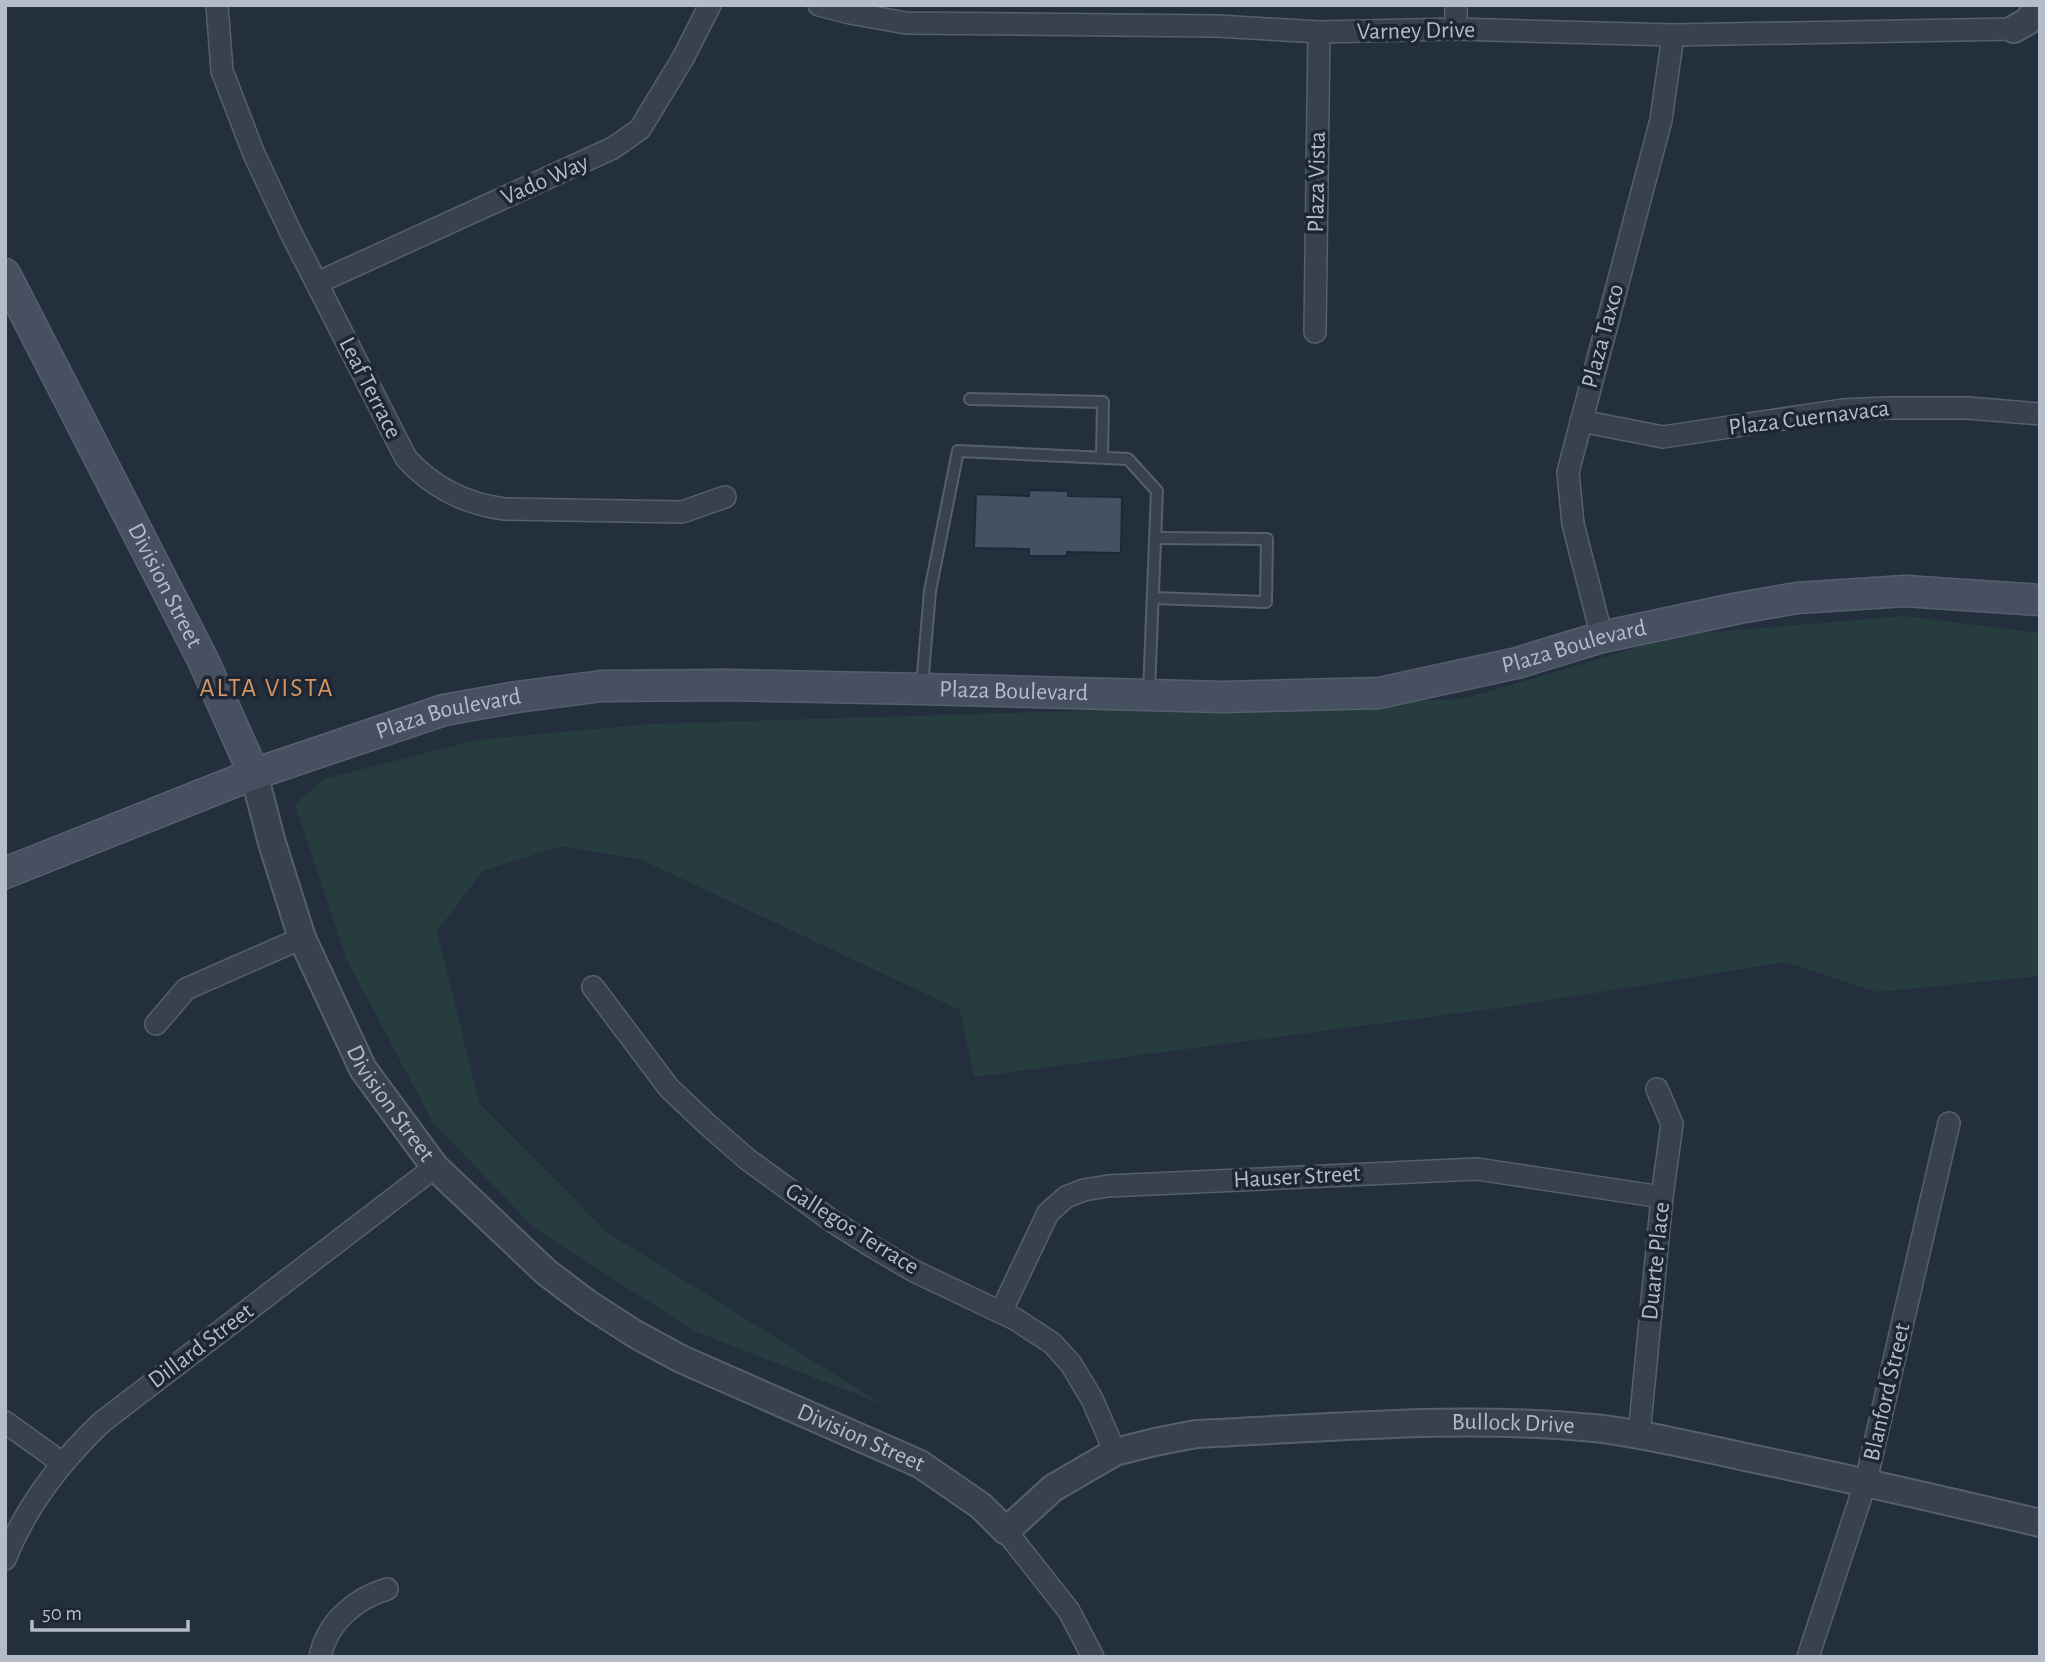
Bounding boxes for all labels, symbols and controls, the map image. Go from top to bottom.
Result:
street label: Varney Drive [1357,18,1475,44]
street label: Plaza Vista [1304,131,1330,233]
street label: Vado Way [498,150,592,210]
street label: Plaza Taxco [1578,281,1628,391]
street label: Leaf Terrace [334,333,406,443]
street label: Plaza Cuernavaca [1727,396,1891,440]
street label: Division Street [123,519,207,652]
street label: Plaza Boulevard [1500,616,1648,678]
district label: ALTA VISTA [199,675,335,701]
street label: Plaza Boulevard [939,677,1088,705]
street label: Plaza Boulevard [373,685,523,744]
street label: Division Street [342,1042,439,1166]
street label: Hauser Street [1233,1162,1362,1192]
street label: Gallegos Terrace [781,1179,923,1279]
street label: Duarte Place [1638,1201,1674,1321]
street label: Dillard Street [144,1299,258,1393]
street label: Blanford Street [1859,1320,1915,1463]
street label: Division Street [793,1400,928,1477]
street label: Bullock Drive [1452,1410,1575,1438]
scale bar [32,1588,187,1632]
text: 50 m [42,1603,82,1624]

